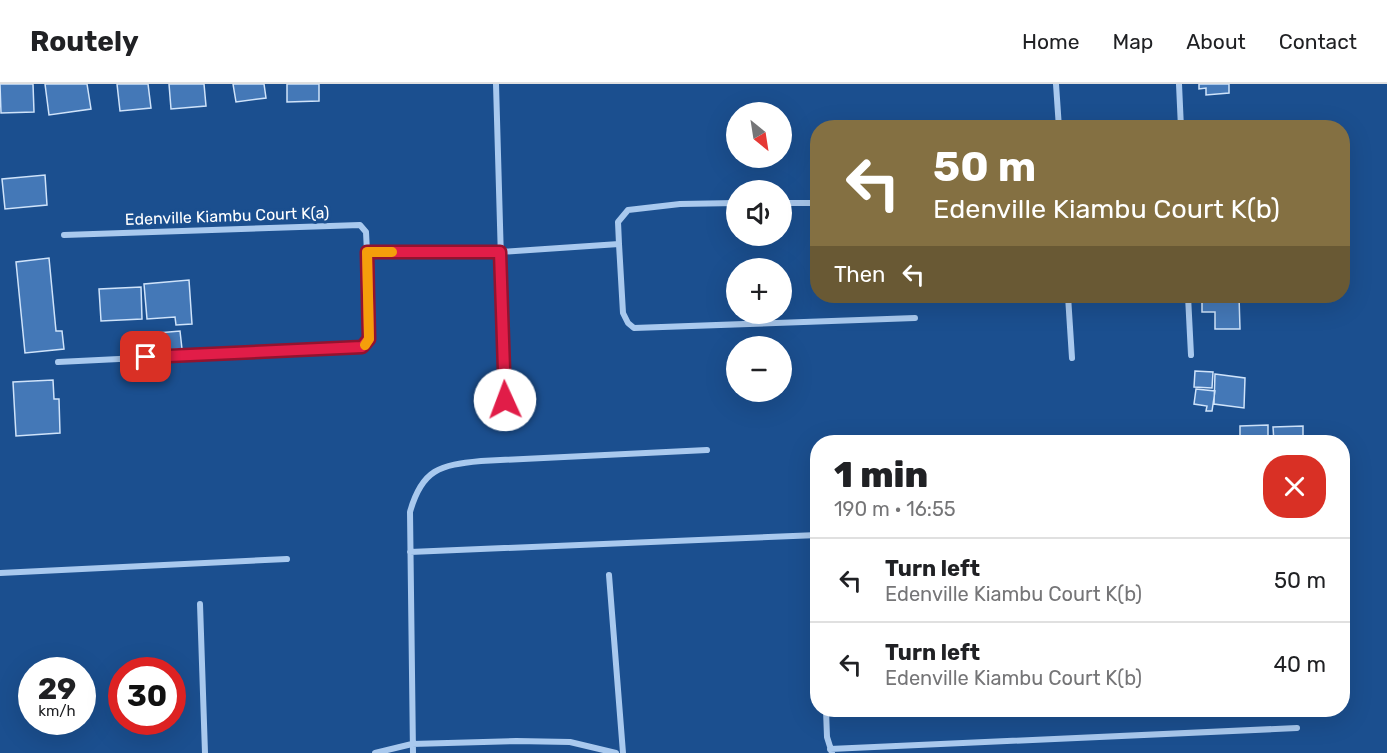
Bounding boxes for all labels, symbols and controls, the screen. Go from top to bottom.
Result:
text: Routely [30,25,139,58]
text: Home [1022,29,1079,54]
text: Map [1112,29,1153,54]
text: About [1186,29,1246,54]
text: Contact [1279,29,1357,54]
north arrow [726,102,792,168]
map controls [726,102,792,402]
text: 50 m [933,142,1036,192]
icon: left [834,144,912,222]
button: sound [726,180,792,246]
text: Edenville Kiambu Court K(b) [933,193,1280,225]
street label: Edenville Kiambu Court K(a) [125,203,329,229]
button: + [726,258,792,324]
icon: left [897,258,930,291]
text: Then [834,261,885,288]
pin [120,331,171,382]
button: − [726,336,792,402]
icon: arrive [129,340,162,373]
position arrow [473,368,537,432]
text: 1 min [834,453,928,496]
button: close [1263,455,1326,518]
text: 190 m · 16:55 [834,497,956,521]
text: Turn left [885,555,980,582]
icon: left [834,564,867,597]
text: 50 m [1274,567,1326,594]
text: Edenville Kiambu Court K(b) [885,582,1142,606]
text: Turn left [885,639,980,666]
icon: left [834,648,867,681]
text: 40 m [1273,651,1326,678]
speed limit sign: 30 [108,657,186,735]
text: Edenville Kiambu Court K(b) [885,666,1142,690]
text: 29 [38,671,76,707]
text: km/h [38,702,76,720]

